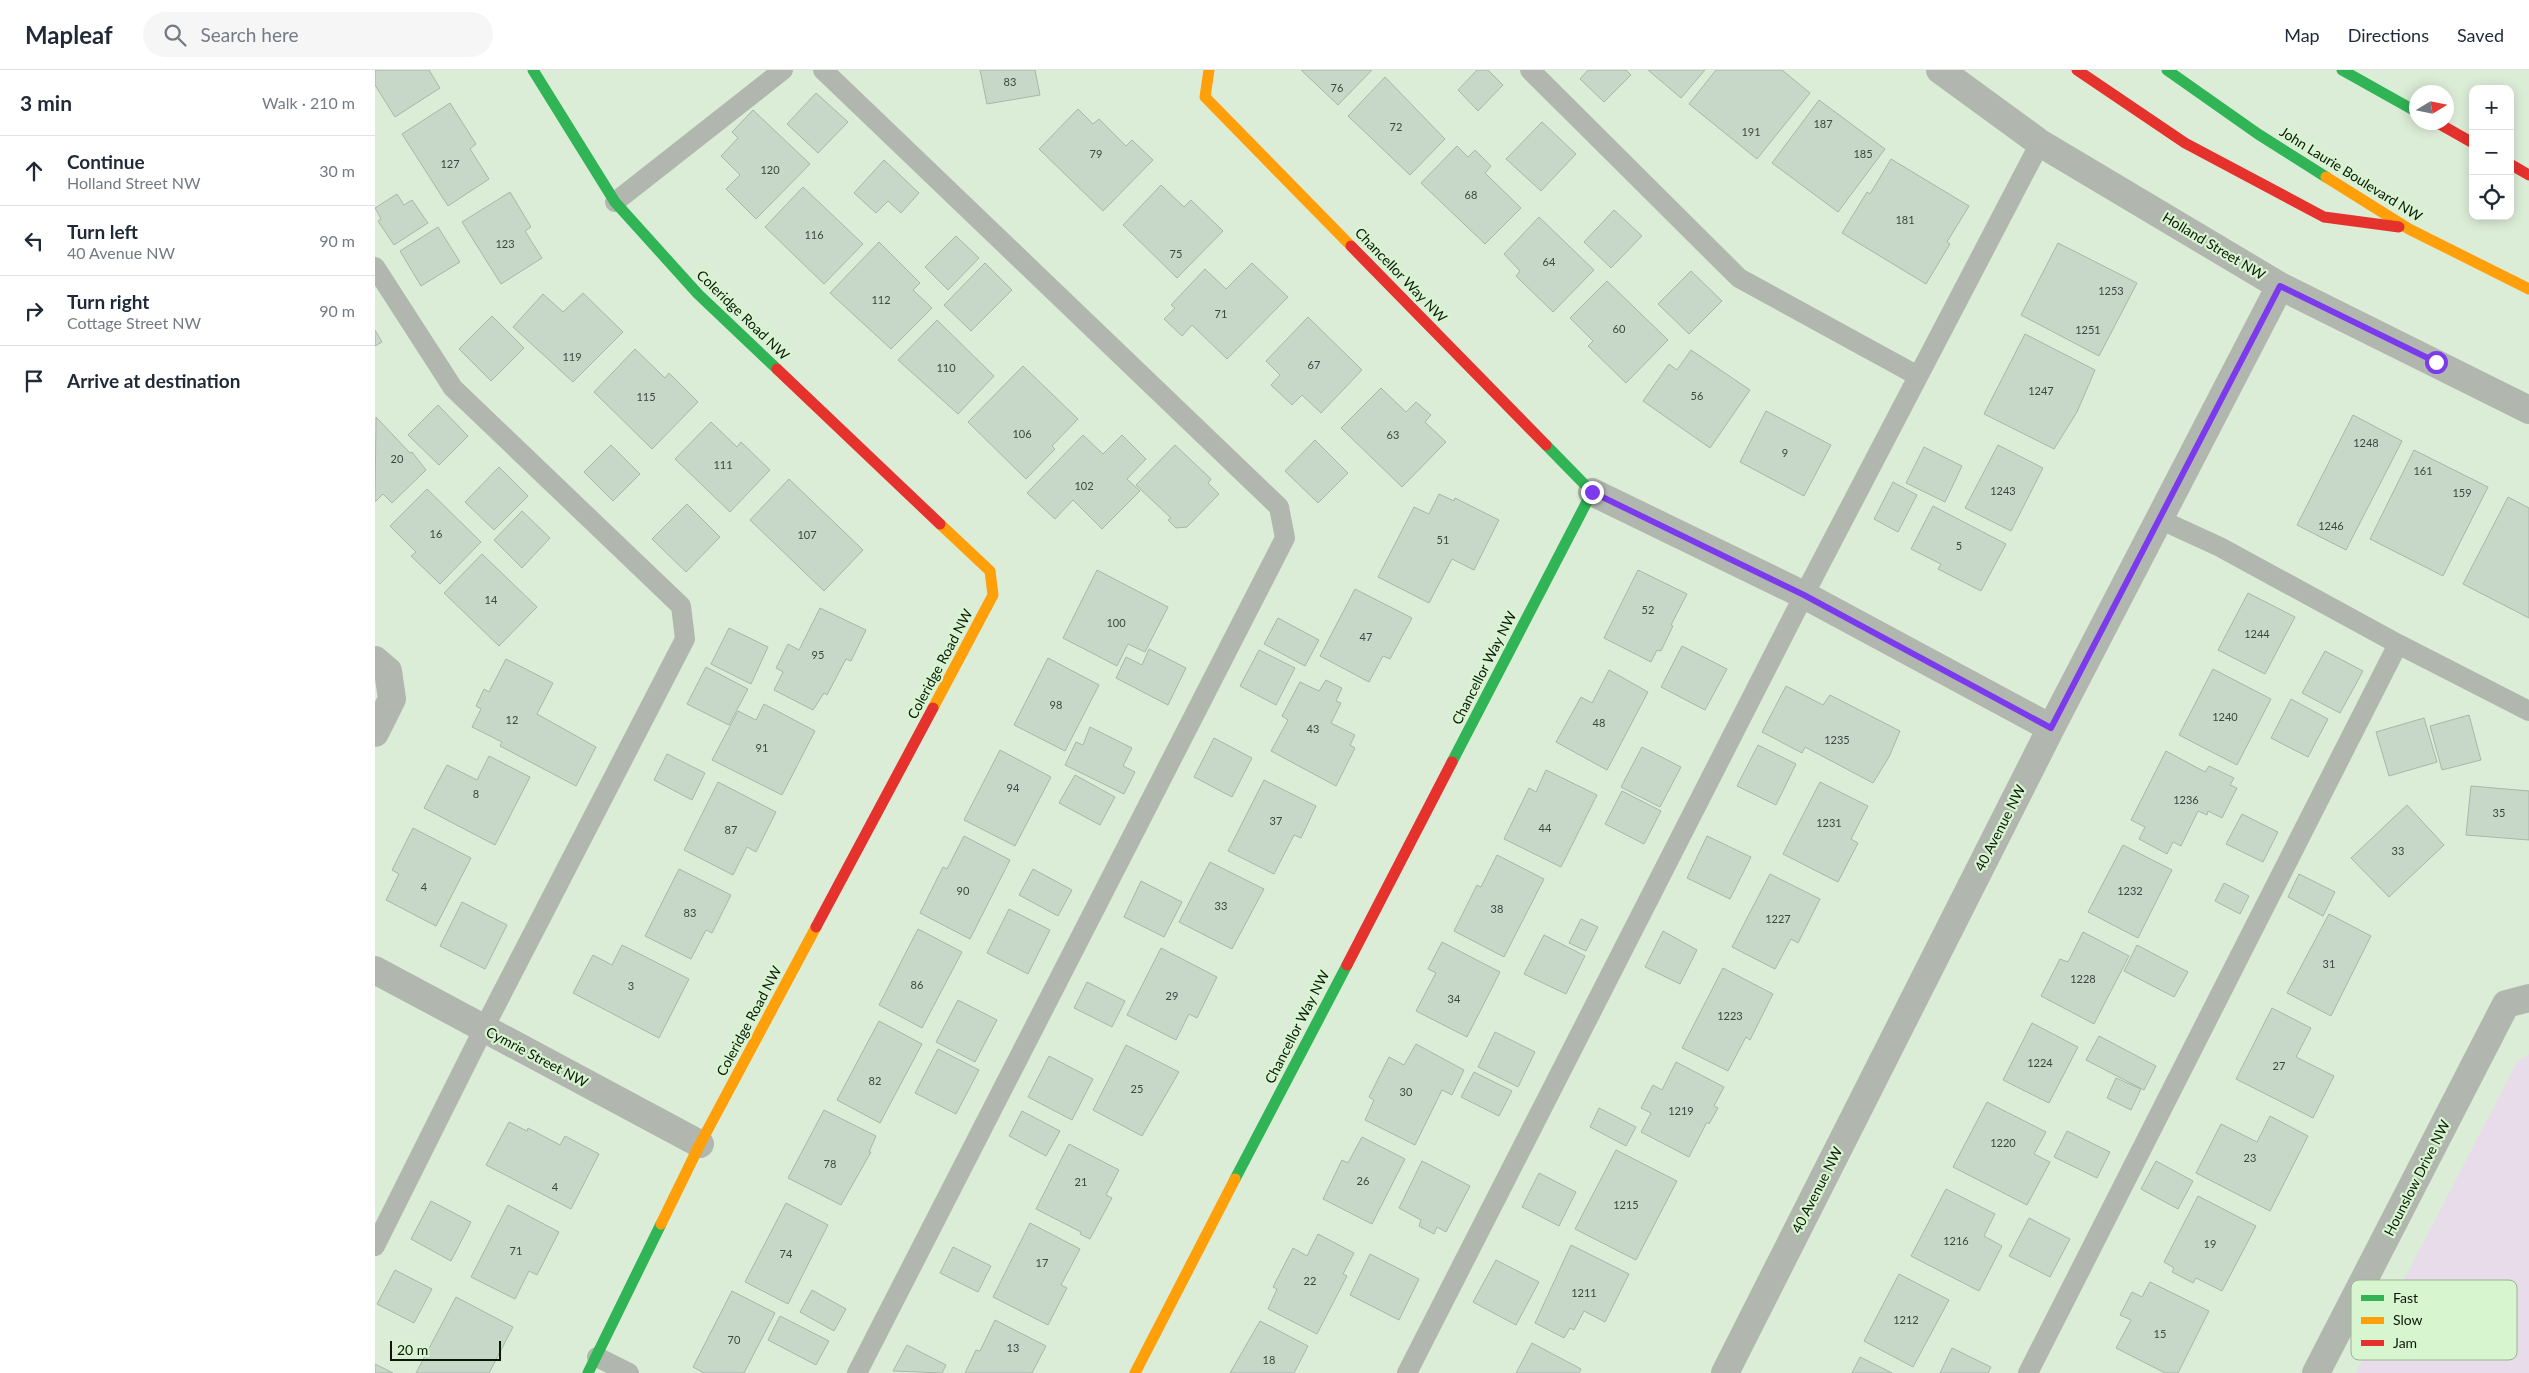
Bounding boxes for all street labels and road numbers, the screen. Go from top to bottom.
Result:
street label: John Laurie Boulevard NW [2277,123,2426,225]
street label: Holland Street NW [2160,208,2269,283]
street label: Chancellor Way NW [1352,224,1451,326]
street label: Coleridge Road NW [694,266,794,364]
street label: Coleridge Road NW [903,605,976,722]
street label: Chancellor Way NW [1448,608,1520,727]
street label: 40 Avenue NW [1971,781,2029,874]
street label: Coleridge Road NW [712,962,785,1079]
street label: Chancellor Way NW [1261,967,1333,1086]
street label: Cymrie Street NW [483,1023,592,1091]
street label: Hounslow Drive NW [2380,1117,2453,1239]
street label: 40 Avenue NW [1788,1143,1846,1236]

